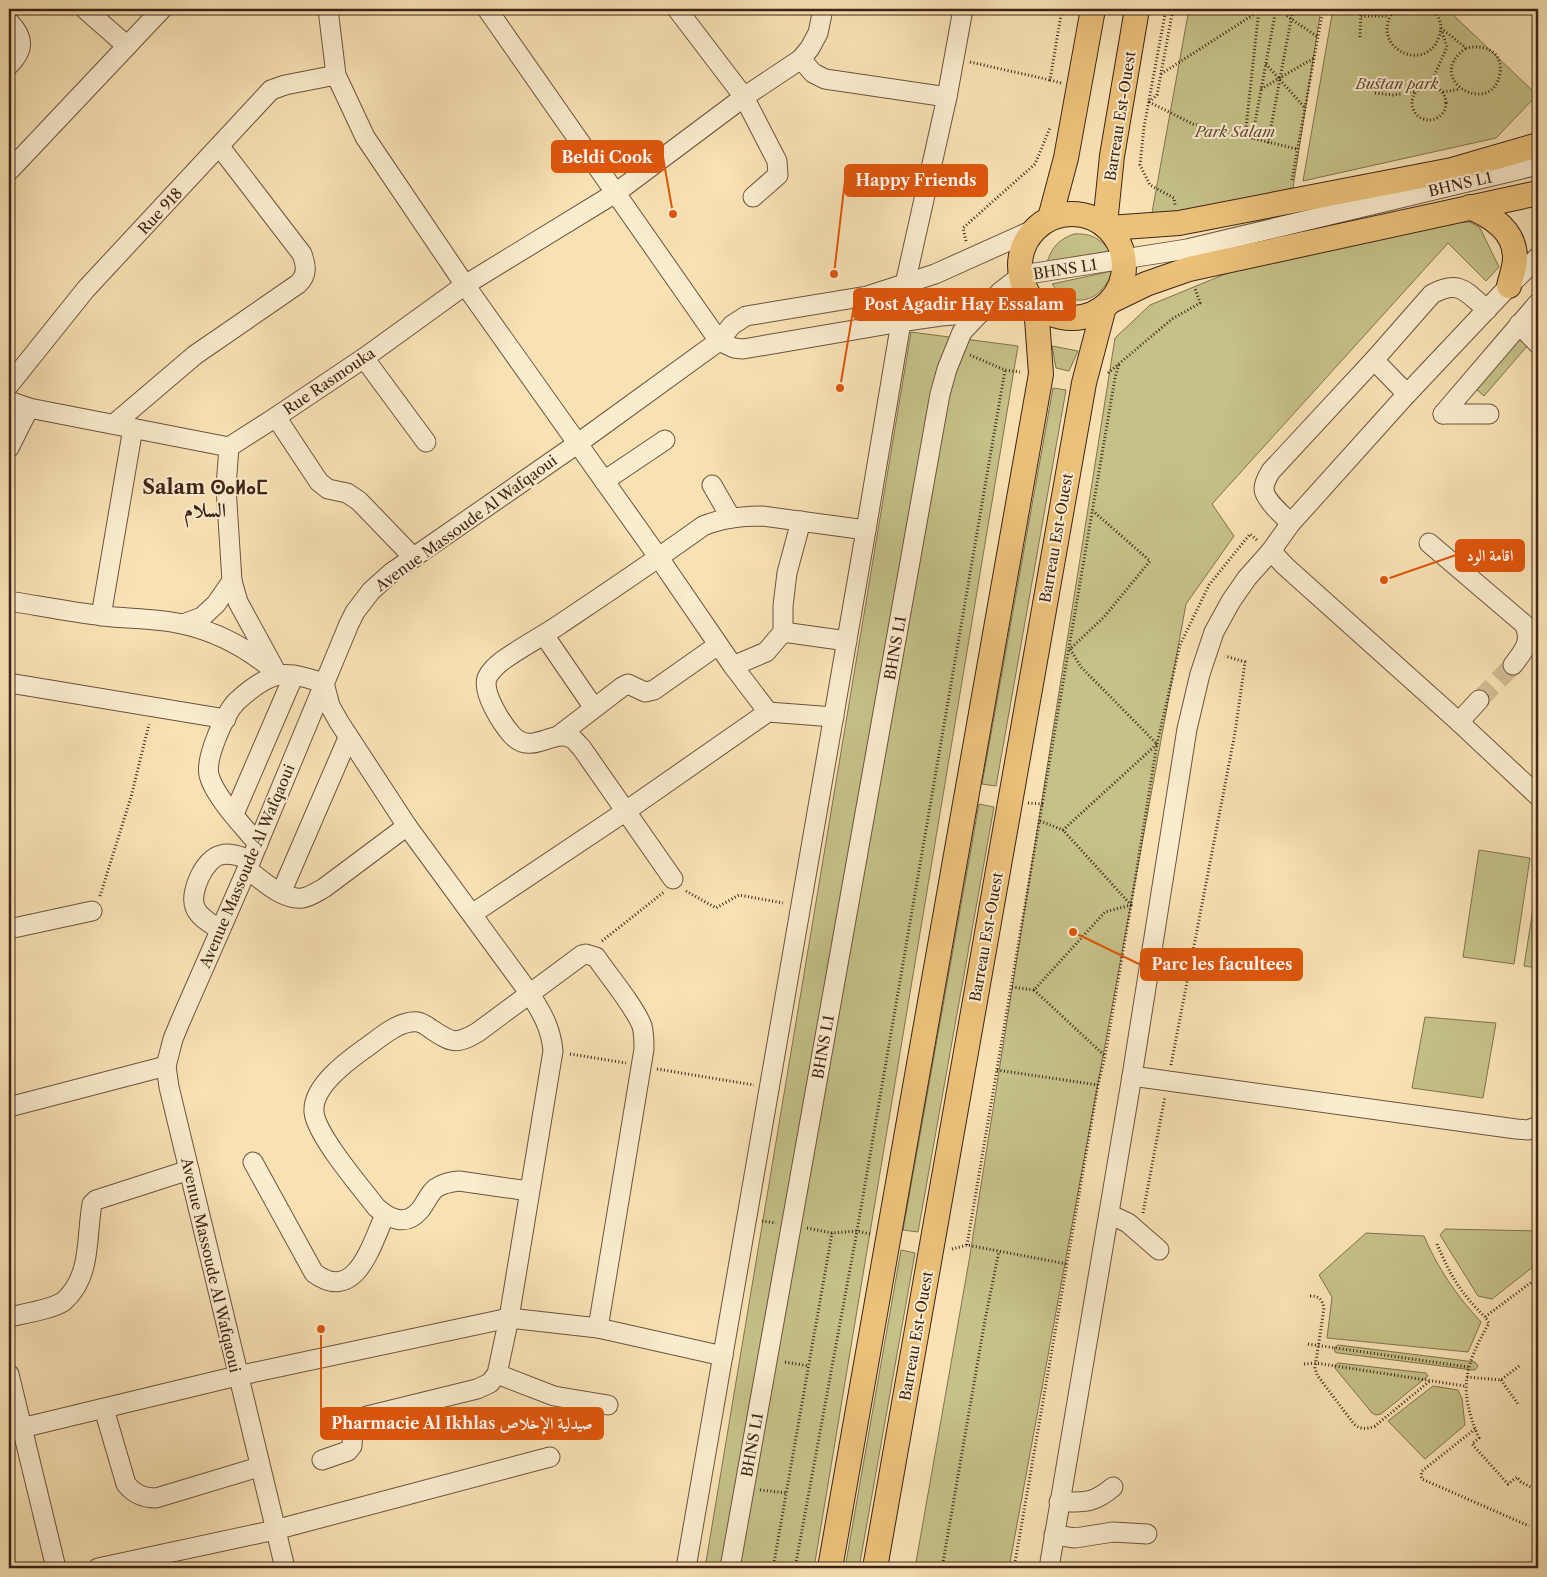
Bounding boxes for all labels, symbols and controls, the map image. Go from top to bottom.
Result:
street label: Barreau Est-Ouest [1100,49,1140,182]
park label: Bustan park [1354,74,1439,93]
park label: Park Salam [1194,122,1275,141]
callout: Beldi Cook [552,141,663,172]
text: Beldi Cook [561,147,653,167]
callout: Happy Friends [845,165,987,196]
street label: BHNS L1 [1426,167,1494,201]
text: Happy Friends [855,170,977,190]
street label: Rue 918 [134,184,186,238]
street label: BHNS L1 [1032,254,1099,283]
callout: Post Agadir Hay Essalam [854,289,1075,320]
text: Post Agadir Hay Essalam [864,294,1064,314]
street label: Rue Rasmouka [279,343,379,419]
street label: Avenue Massoude Al Wafqaoui [371,450,561,596]
street label: Barreau Est-Ouest [1035,471,1077,604]
district label: Salam ⵙⴰⵍⴰⵎ السلام [142,475,268,528]
callout: اقامة الود [1456,540,1524,571]
text: اقامة الود [1466,545,1514,566]
street label: BHNS L1 [880,614,910,682]
street label: Avenue Massoude Al Wafqaoui [195,761,299,972]
street label: Barreau Est-Ouest [965,870,1007,1003]
callout: Parc les facultees [1141,949,1302,980]
text: Parc les facultees [1152,954,1292,974]
street label: BHNS L1 [808,1013,838,1081]
street label: Avenue Massoude Al Wafqaoui [177,1155,245,1375]
street label: Barreau Est-Ouest [895,1269,937,1402]
callout: Pharmacie Al Ikhlas صيدلية الإخلاص [321,1408,603,1439]
street label: BHNS L1 [737,1411,767,1479]
text: Pharmacie Al Ikhlas صيدلية الإخلاص [331,1413,593,1435]

